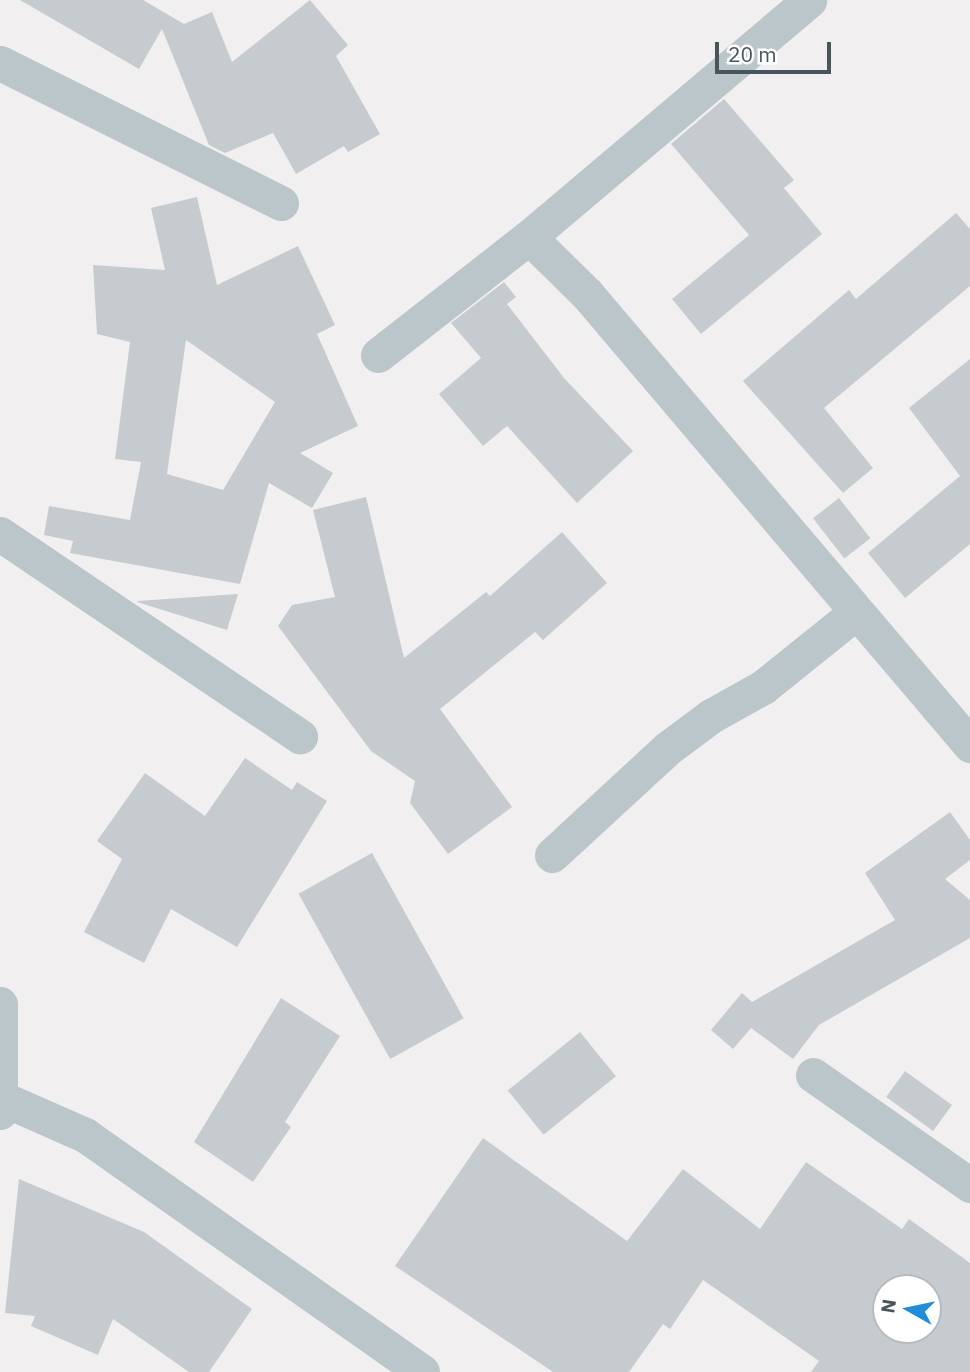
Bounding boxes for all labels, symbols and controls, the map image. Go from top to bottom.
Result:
scale bar [718,28,834,72]
text: 20 m [728,40,777,68]
north arrow [872,1274,942,1344]
text: N [875,1297,901,1315]

